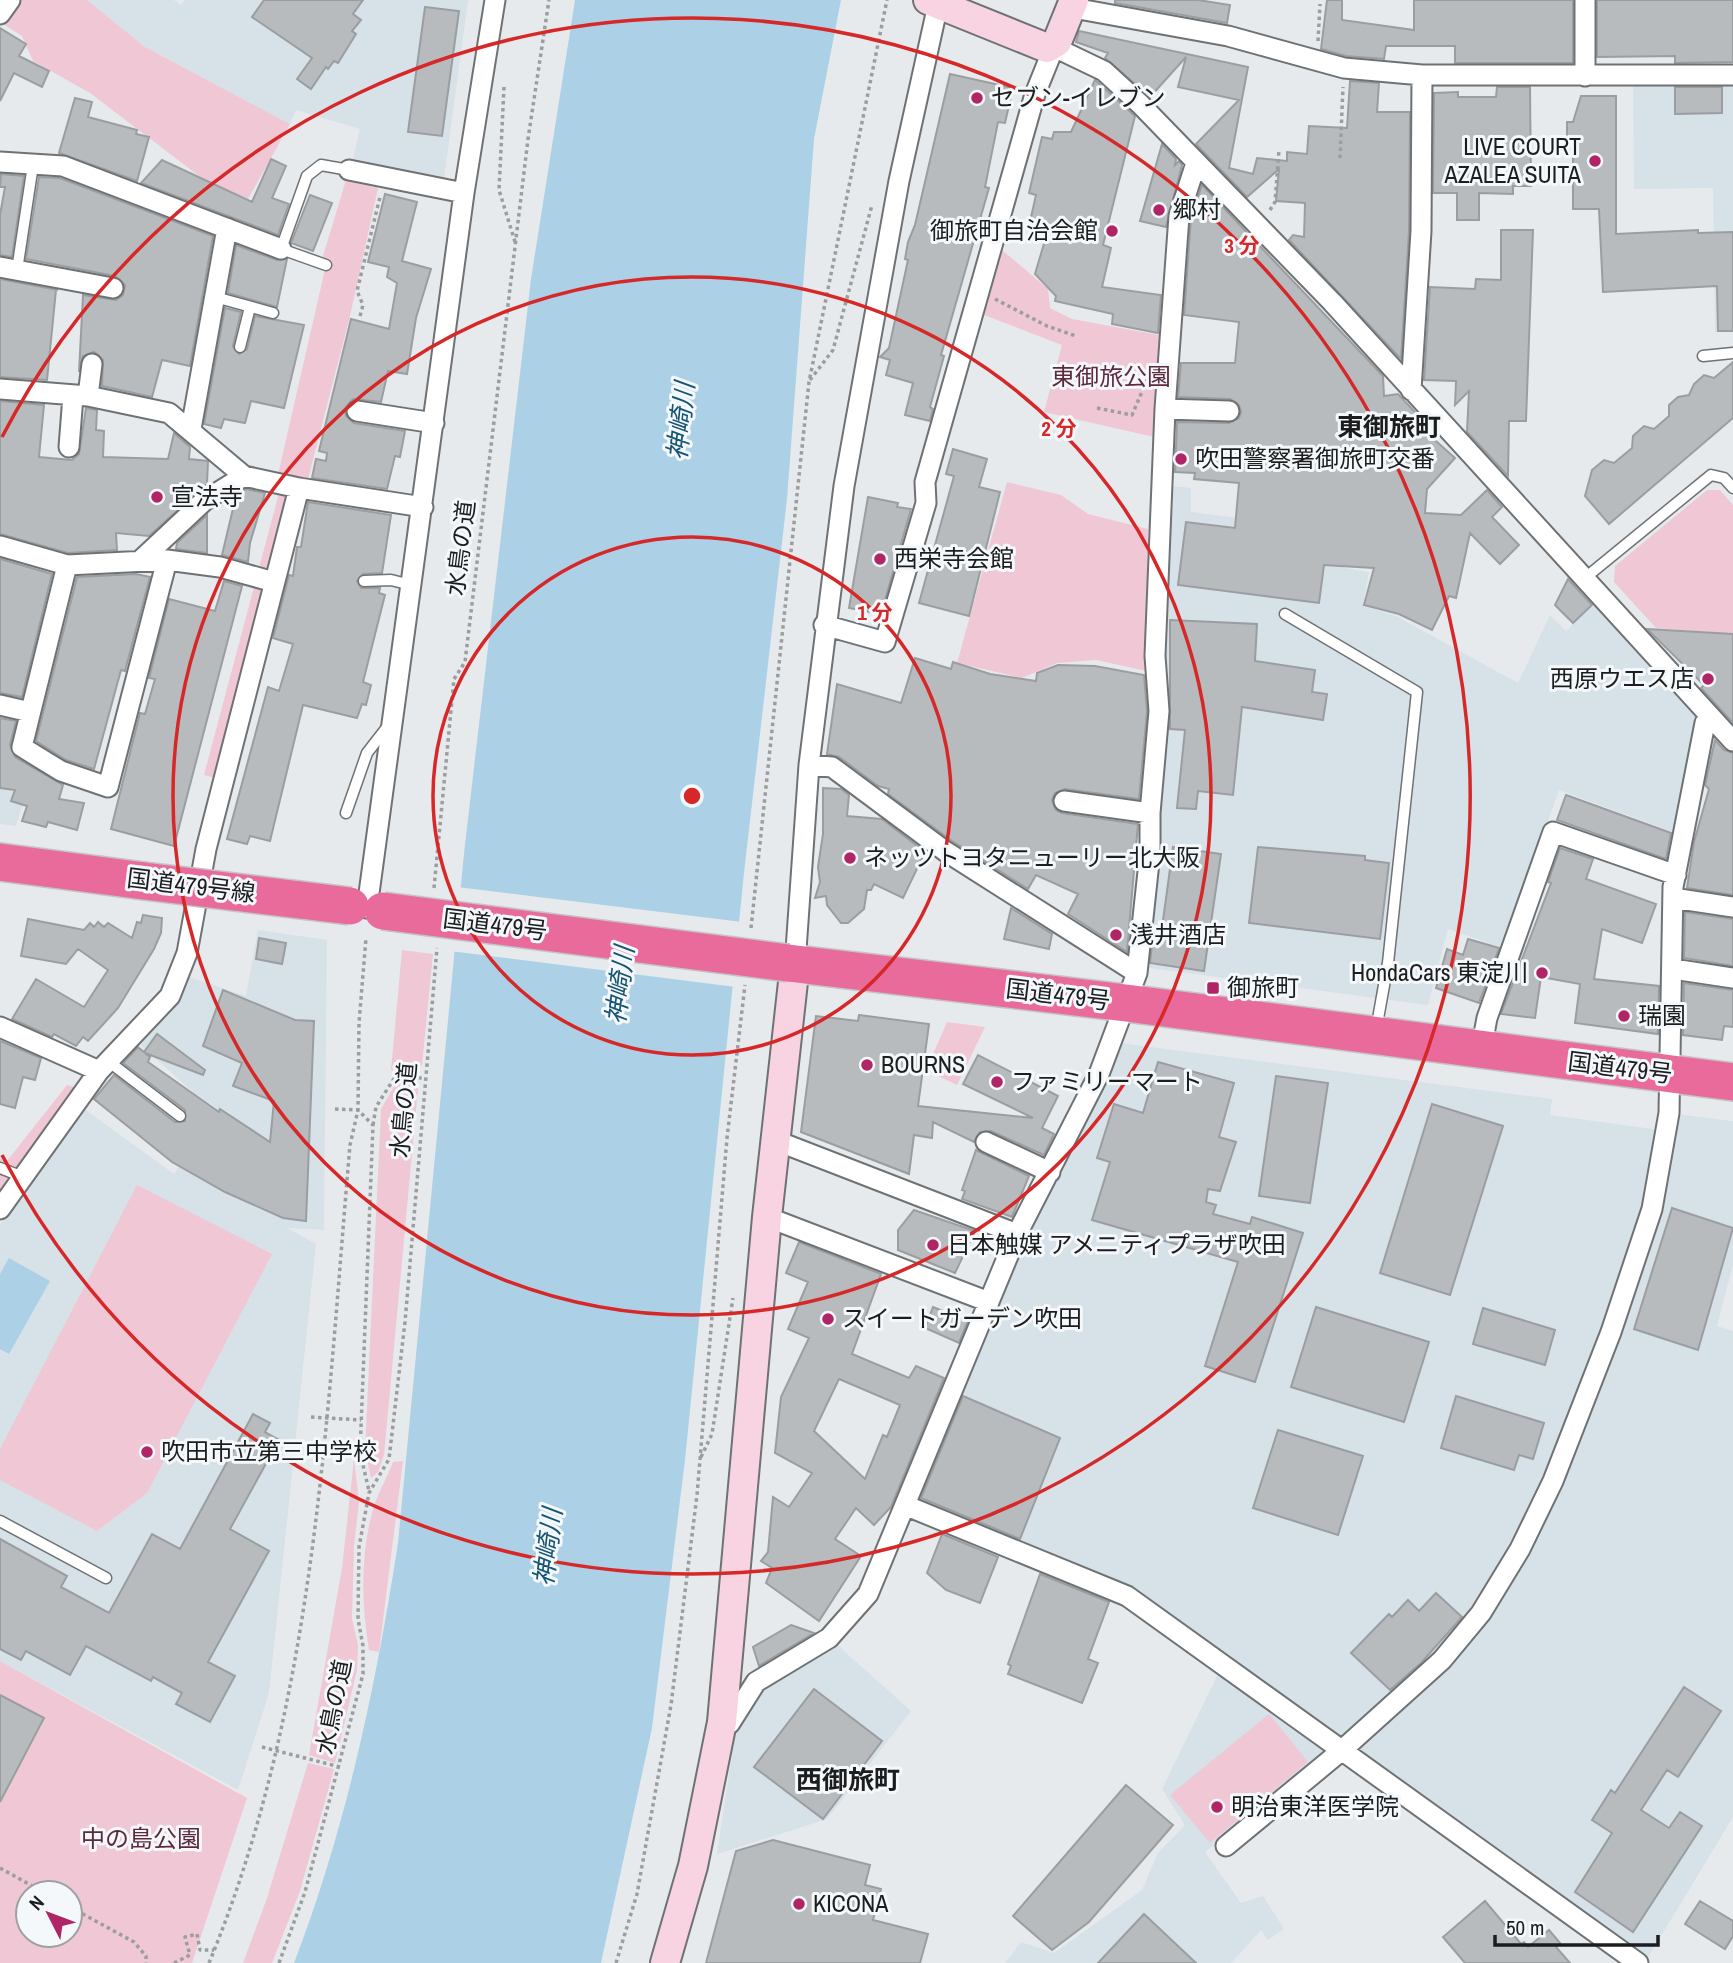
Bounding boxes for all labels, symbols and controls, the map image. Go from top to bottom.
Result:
place label: セブン-イレブン [991,81,1166,113]
marker: セブン-イレブン [969,90,985,106]
place label: LIVE COURT AZALEA SUITA [1444,130,1582,190]
marker: LIVE COURT AZALEA SUITA [1587,153,1603,169]
place label: 郷村 [1173,193,1221,225]
marker: 郷村 [1151,202,1167,218]
place label: 御旅町自治会館 [930,214,1098,246]
marker: 御旅町自治会館 [1104,223,1120,239]
text: 3 分 [1224,231,1260,260]
park label: 東御旅公園 [1051,360,1171,392]
water label: 神崎川 [659,377,702,462]
district label: 東御旅町 [1337,409,1441,444]
text: 2 分 [1041,414,1077,443]
place label: 吹田警察署御旅町交番 [1195,442,1435,474]
marker: 吹田警察署御旅町交番 [1173,451,1189,467]
place label: 宣法寺 [171,480,243,512]
marker: 宣法寺 [149,489,165,505]
street label: 水鳥の道 [438,498,482,597]
place label: 西栄寺会館 [894,542,1014,574]
marker: 西栄寺会館 [872,551,888,567]
text: 1 分 [857,598,893,627]
place label: 西原ウエス店 [1550,662,1694,694]
marker: 西原ウエス店 [1700,671,1716,687]
centre of rings [680,784,704,808]
place label: ネッツトヨタニューリー北大阪 [864,841,1200,873]
marker: ネッツトヨタニューリー北大阪 [842,850,858,866]
street label: 国道479号線 [125,861,257,909]
street label: 国道479号 [441,902,549,946]
place label: 浅井酒店 [1130,918,1226,950]
marker: 浅井酒店 [1108,927,1124,943]
water label: 神崎川 [597,941,642,1026]
place label: HondaCars 東淀川 [1351,956,1528,988]
marker: HondaCars 東淀川 [1534,965,1550,981]
place label: 御旅町 [1227,971,1299,1003]
street label: 国道479号 [1004,972,1112,1016]
marker: 御旅町 [1205,980,1221,996]
place label: 瑞園 [1638,999,1686,1031]
marker: 瑞園 [1616,1008,1632,1024]
street label: 国道479号 [1566,1045,1674,1089]
place label: BOURNS [881,1048,965,1080]
marker: BOURNS [859,1057,875,1073]
street label: 水鳥の道 [383,1061,423,1159]
place label: ファミリーマート [1011,1065,1203,1097]
marker: ファミリーマート [989,1074,1005,1090]
place label: 日本触媒 アメニティプラザ吹田 [947,1228,1286,1260]
marker: 日本触媒 アメニティプラザ吹田 [925,1237,941,1253]
place label: スイートガーデン吹田 [842,1302,1082,1334]
marker: スイートガーデン吹田 [820,1311,836,1327]
place label: 吹田市立第三中学校 [161,1435,377,1467]
marker: 吹田市立第三中学校 [139,1444,155,1460]
water label: 神崎川 [525,1503,570,1588]
street label: 水鳥の道 [308,1657,358,1757]
district label: 西御旅町 [796,1762,900,1797]
place label: 明治東洋医学院 [1231,1790,1399,1822]
marker: 明治東洋医学院 [1209,1799,1225,1815]
park label: 中の島公園 [81,1822,201,1854]
north arrow [14,1879,84,1949]
place label: KICONA [813,1887,889,1919]
text: N [23,1890,50,1916]
marker: KICONA [791,1896,807,1912]
scale bar [1495,1904,1658,1948]
text: 50 m [1506,1913,1544,1942]

